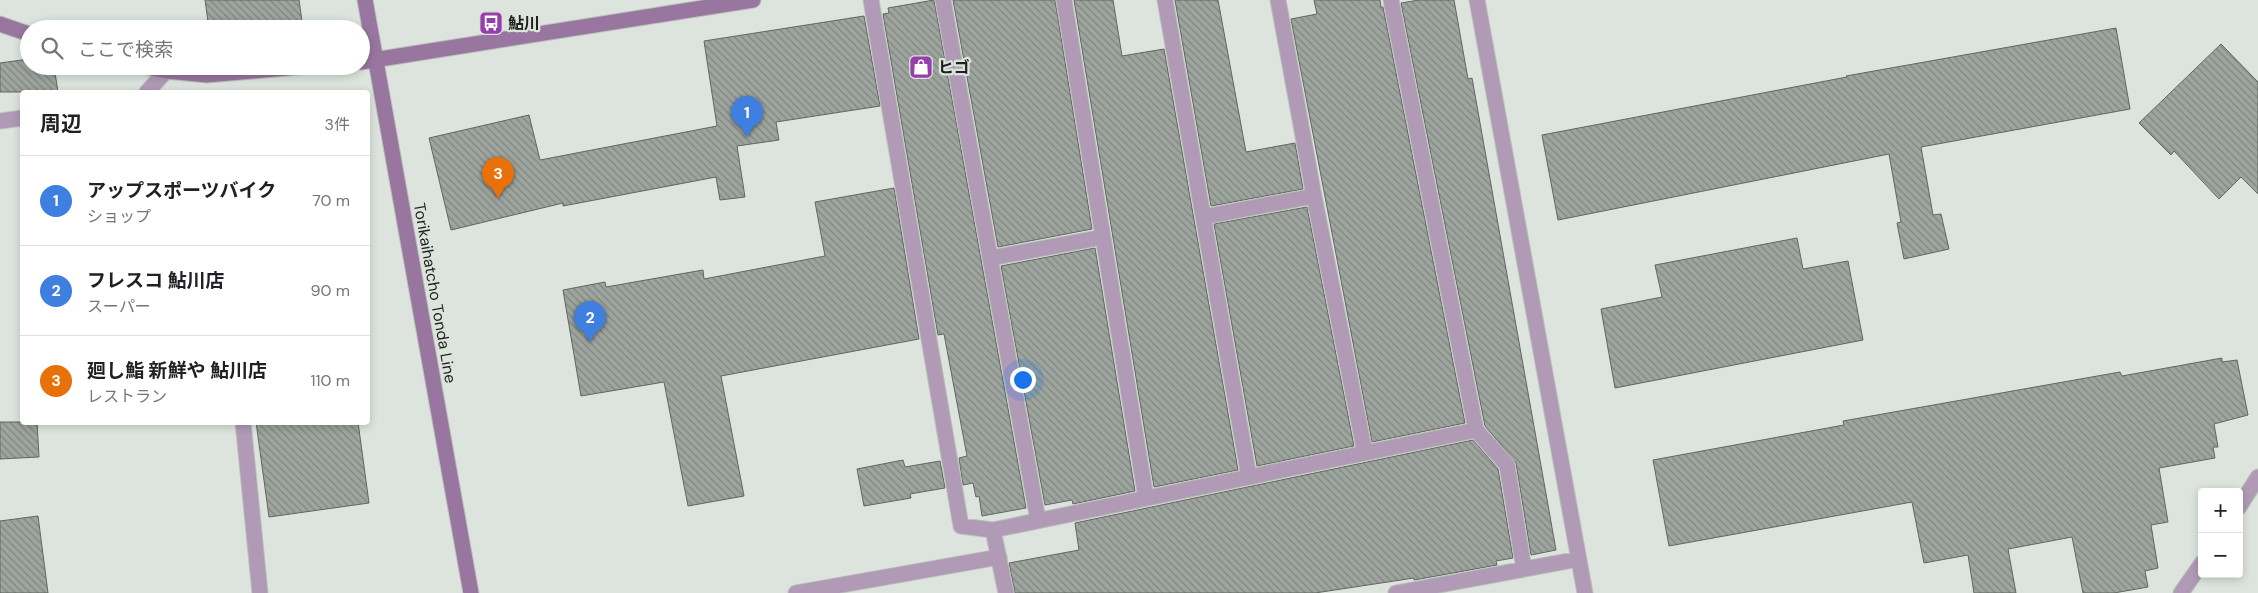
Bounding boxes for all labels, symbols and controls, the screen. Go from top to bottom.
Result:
bus stop icon: 鮎川 [478,10,504,36]
place label: 鮎川 [508,13,540,34]
search box [20,20,370,75]
icon: search [38,34,66,62]
text: ここで検索 [78,37,173,62]
shop icon: ヒゴ [908,54,934,80]
place label: ヒゴ [938,57,970,78]
pin: 1 [731,96,763,137]
text: 周辺 [40,110,82,138]
text: 3件 [325,114,350,135]
pin: 3 [482,157,514,198]
text: アップスポーツバイク [87,178,276,203]
text: 1 [53,190,59,211]
text: 70 m [312,190,350,211]
street label: Torikaihatcho Tonda Line [409,201,461,385]
text: ショップ [87,206,151,227]
text: フレスコ 鮎川店 [87,268,224,293]
text: 2 [51,280,61,301]
text: 90 m [310,280,350,301]
text: スーパー [87,296,151,317]
pin: 2 [574,301,606,342]
text: 廻し鮨 新鮮や 鮎川店 [87,358,267,383]
your location [1010,367,1036,393]
text: 3 [51,370,61,391]
text: 110 m [311,370,350,391]
text: レストラン [87,386,167,407]
map controls [2198,488,2243,578]
button: + [2198,488,2243,533]
button: − [2198,533,2243,578]

